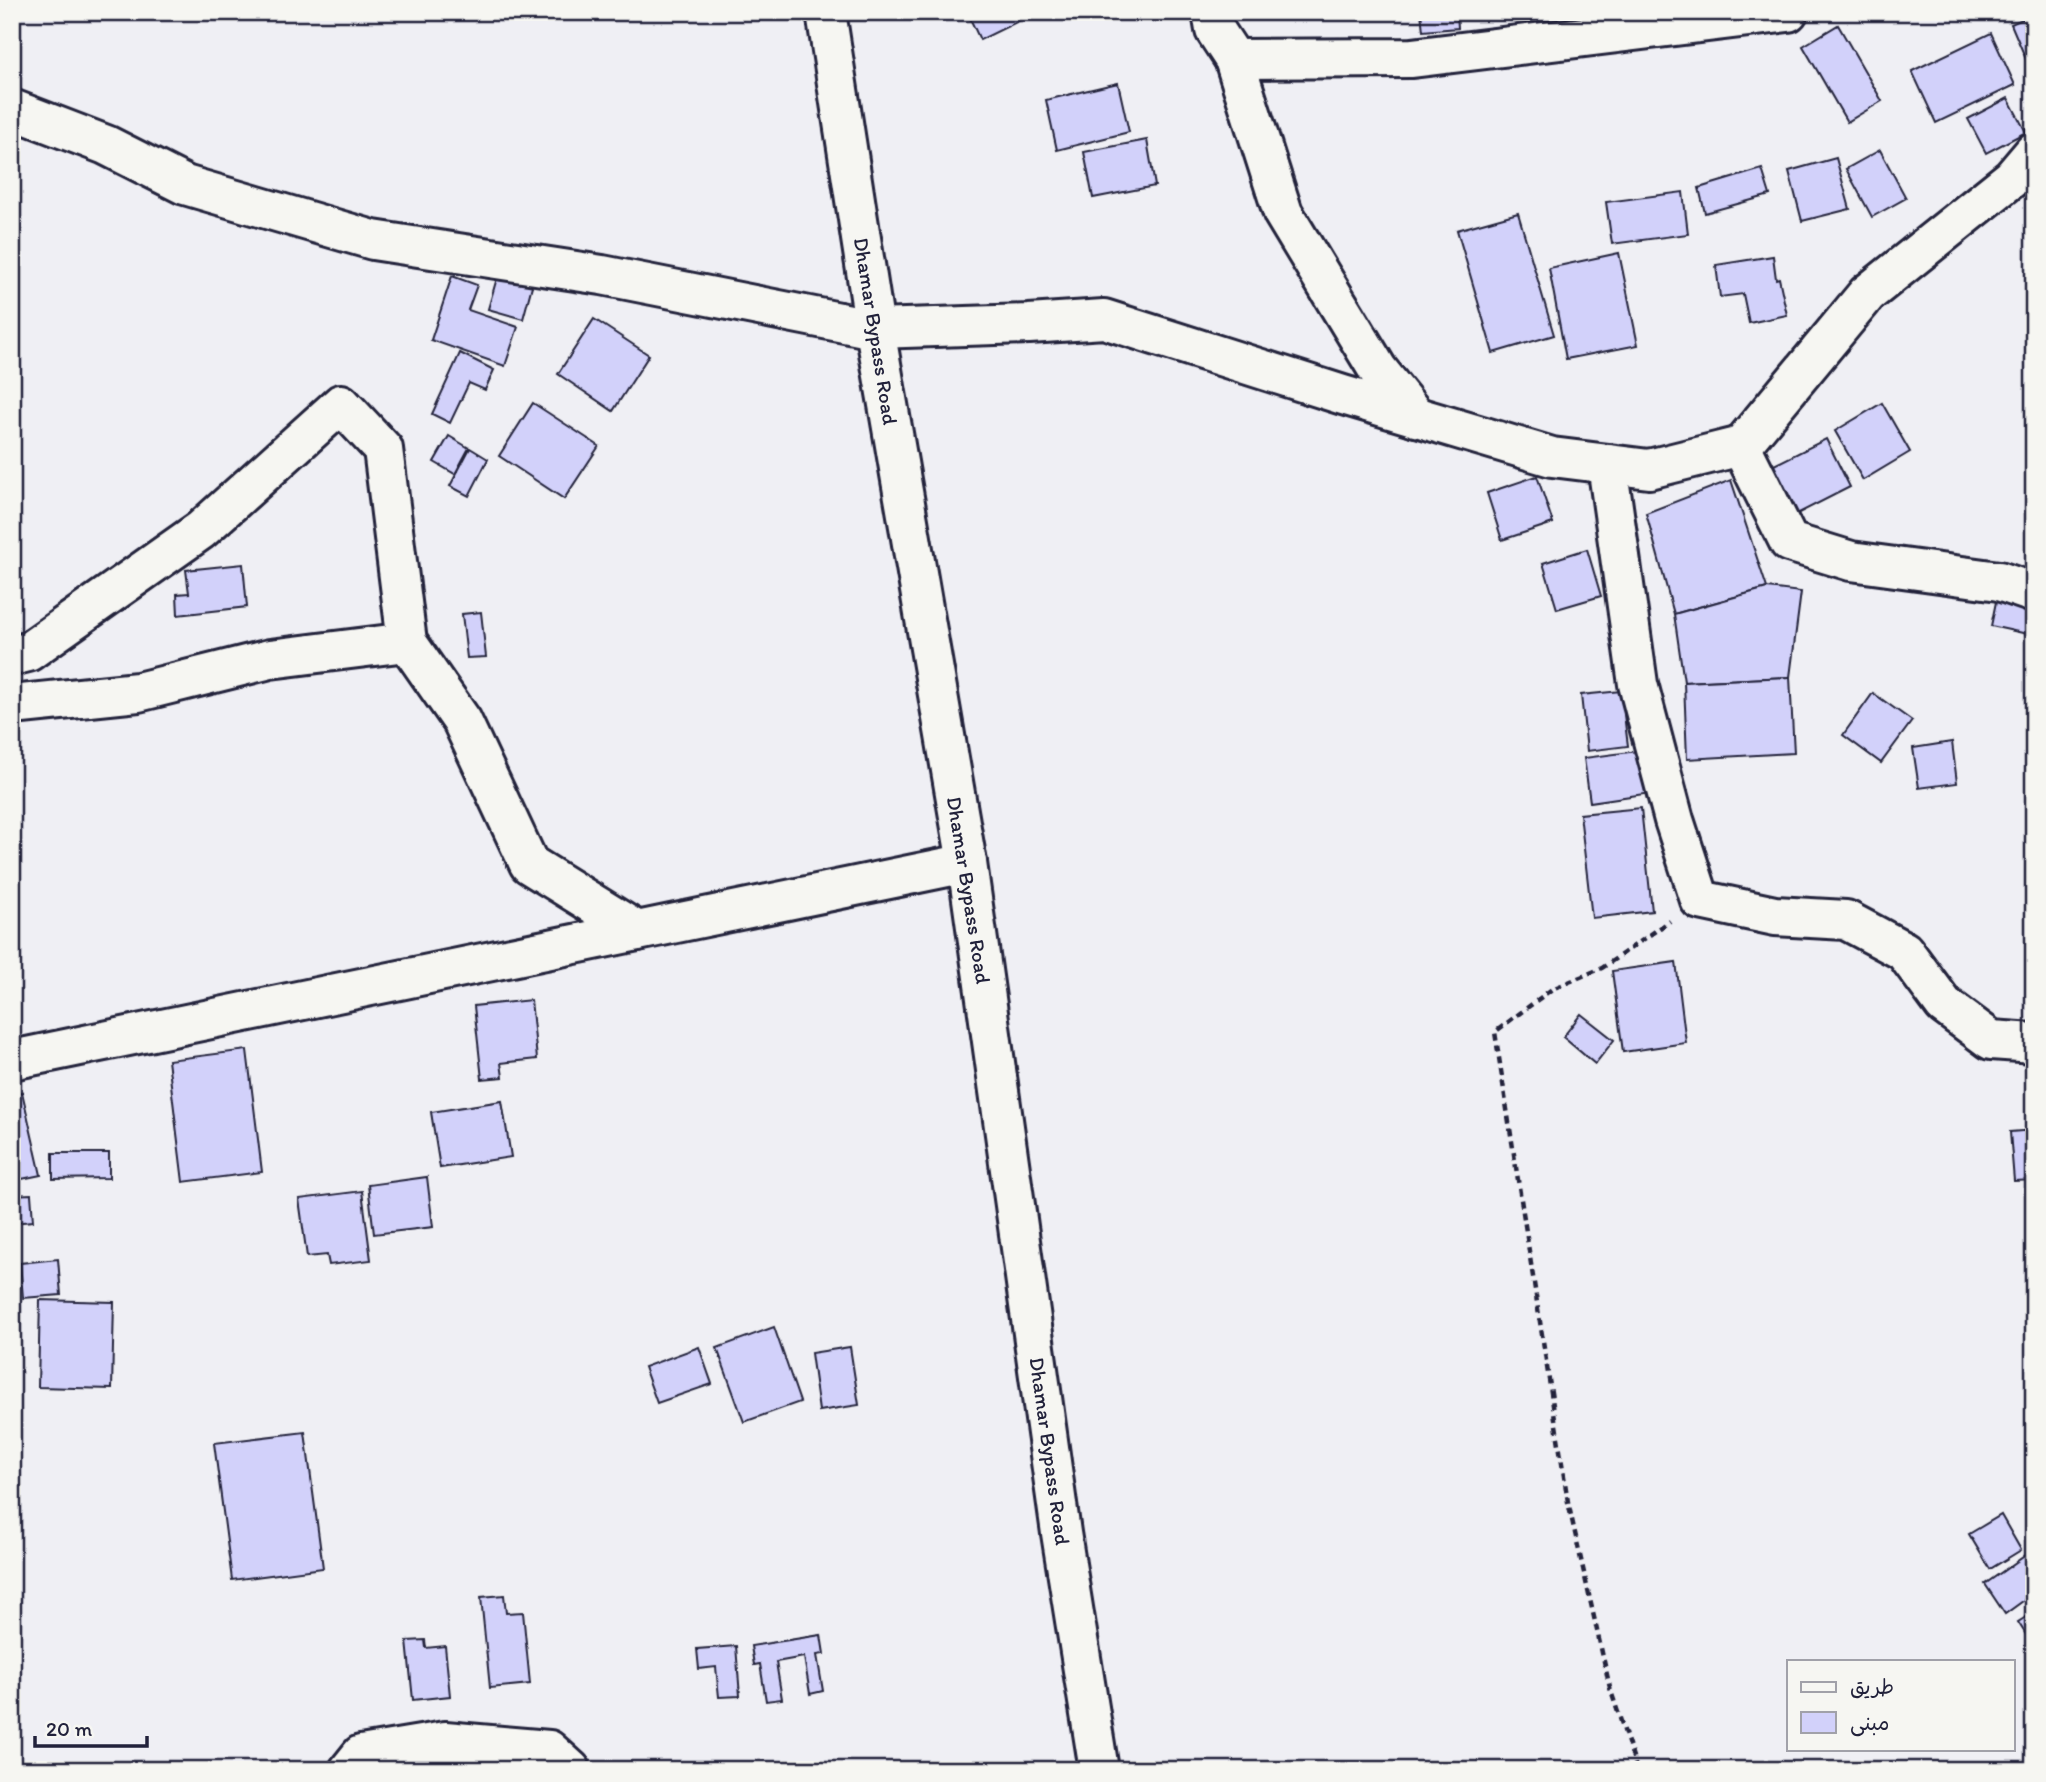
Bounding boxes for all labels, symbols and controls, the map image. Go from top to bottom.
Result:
street label: Dhamar Bypass Road [849,236,903,426]
street label: Dhamar Bypass Road [942,795,996,985]
street label: Dhamar Bypass Road [1024,1355,1076,1547]
legend [1787,1660,2014,1750]
text: طريق [1850,1674,1894,1699]
scale bar [35,1705,147,1749]
text: مبنى [1850,1710,1889,1737]
text: 20 m [46,1716,93,1741]

